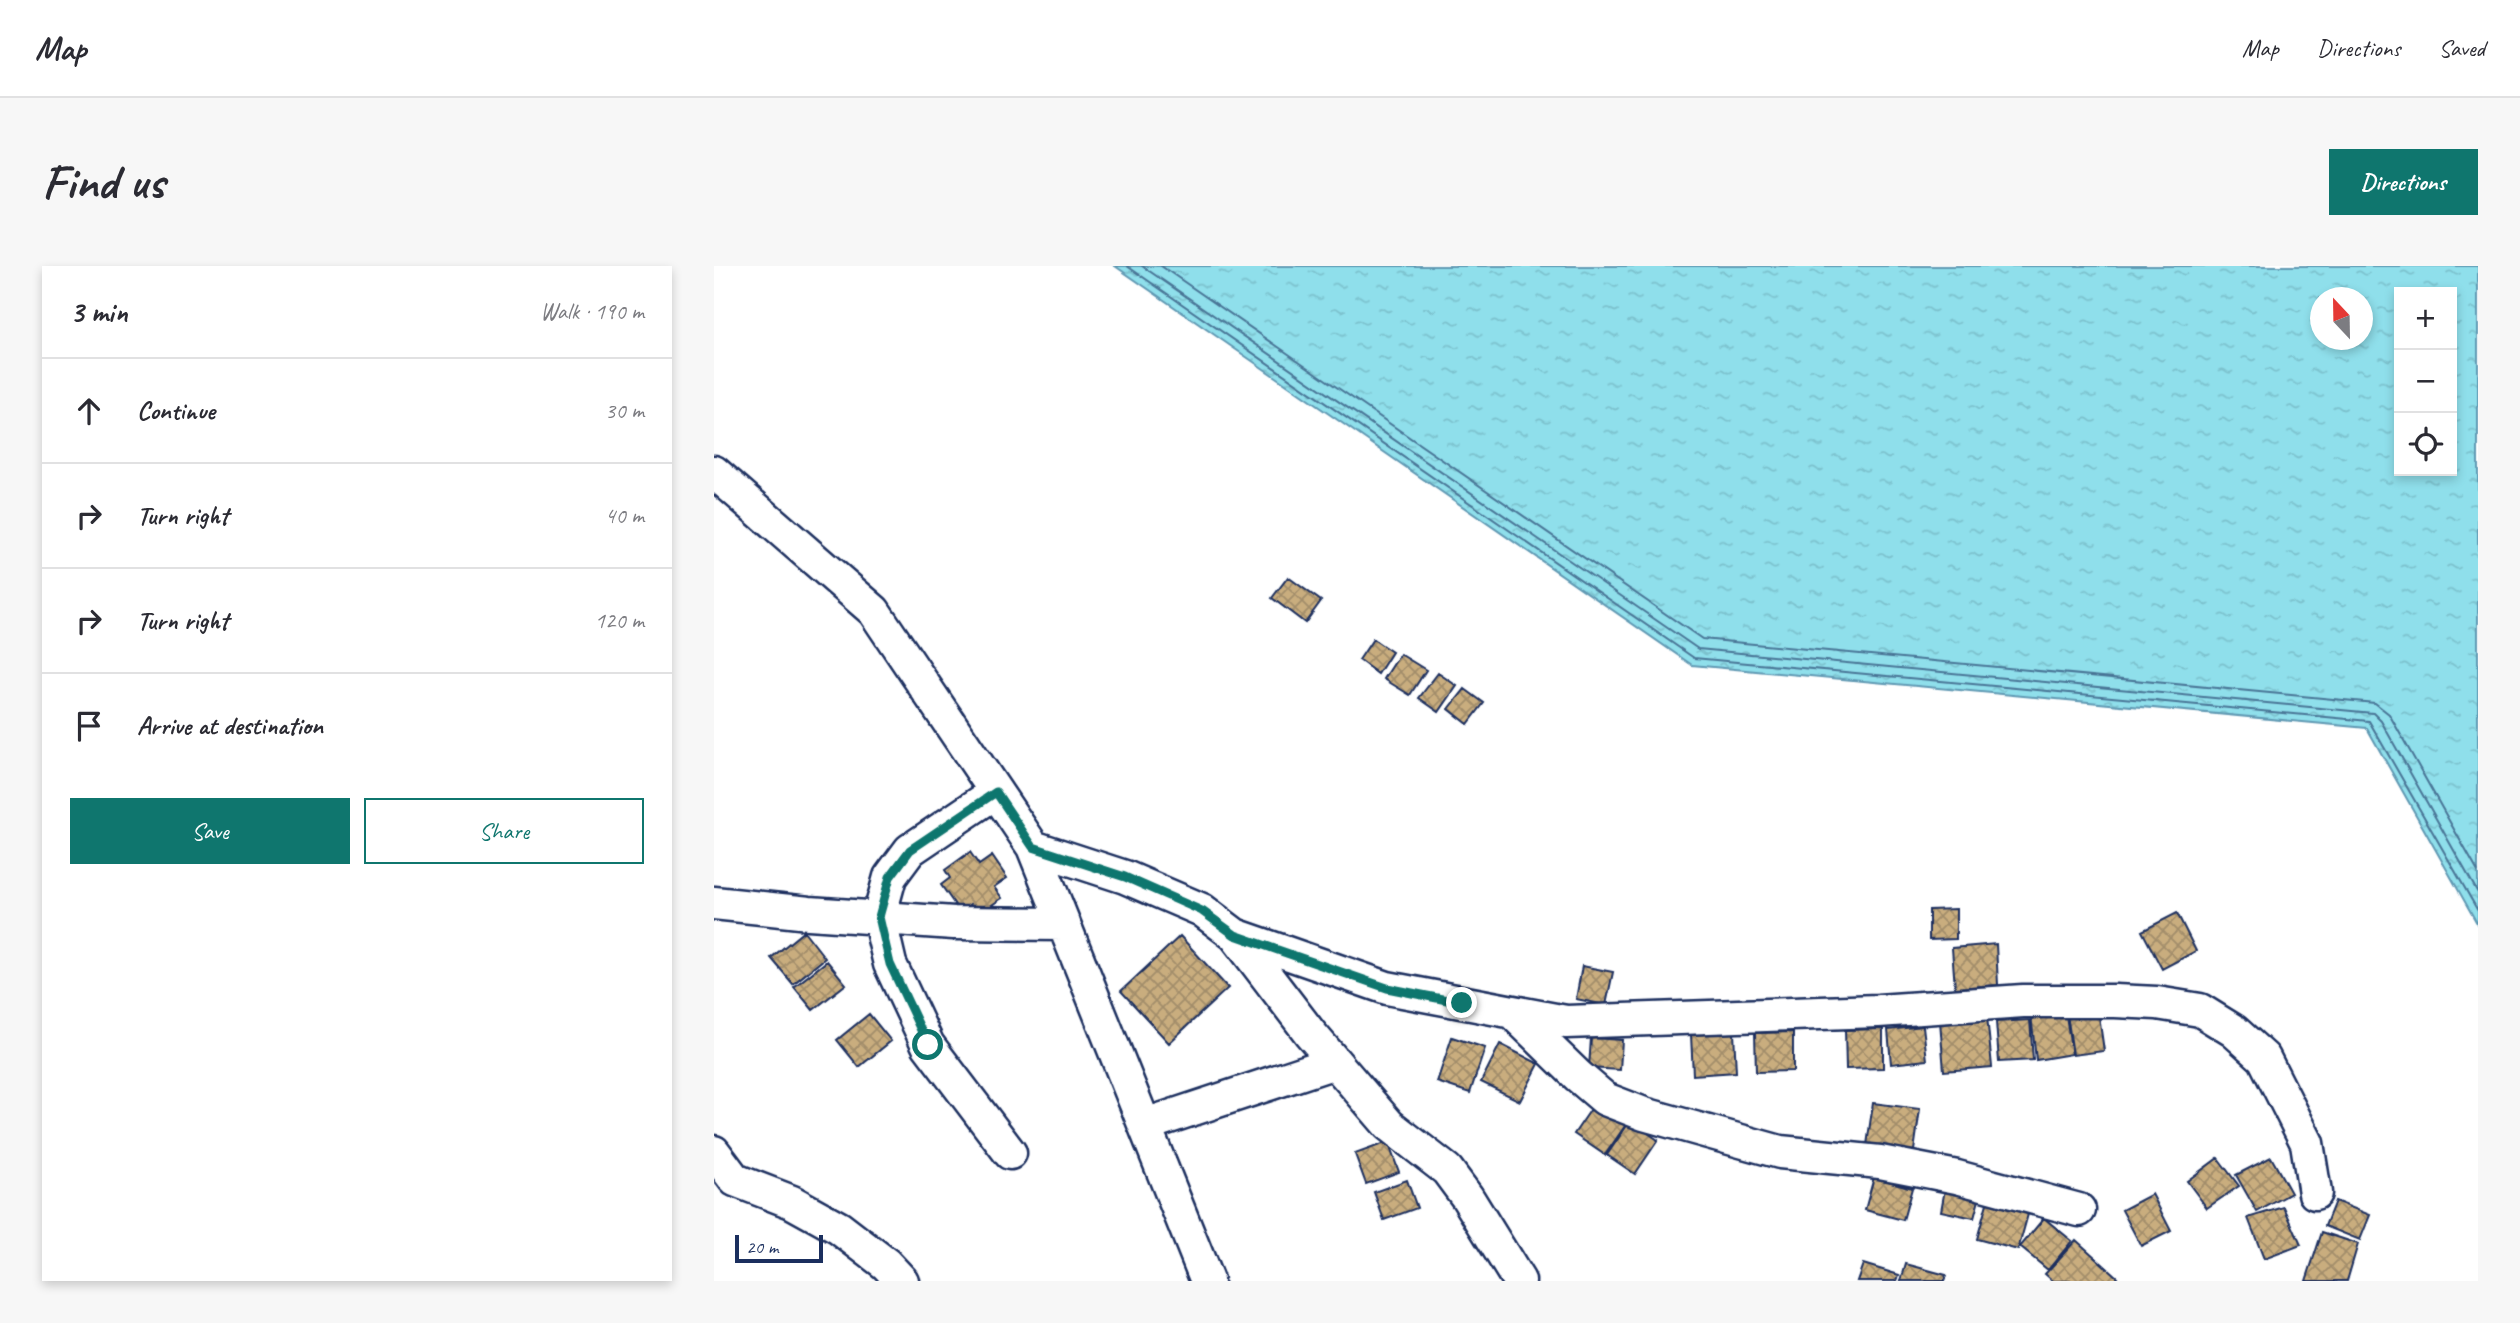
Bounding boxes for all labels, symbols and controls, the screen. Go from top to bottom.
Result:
text: Map [35,27,86,69]
text: Map [2242,33,2279,63]
text: Directions [2317,33,2400,63]
text: Saved [2438,33,2485,63]
button: Directions [2329,149,2478,215]
text: Find us [42,151,164,213]
north arrow [2310,287,2373,350]
map controls [2394,287,2457,476]
button: + [2394,287,2457,350]
text: 3 min [70,293,127,331]
text: Walk · 190 m [540,297,644,326]
button: − [2394,350,2457,413]
icon: ahead [70,392,108,430]
text: Continue [137,394,215,427]
text: 30 m [605,396,644,425]
button: locate [2394,413,2457,476]
icon: right [70,497,108,535]
text: Turn right [137,499,228,532]
text: 40 m [605,501,644,530]
icon: right [70,602,108,640]
text: Turn right [137,604,228,637]
text: 120 m [595,606,644,635]
icon: arrive [70,707,108,745]
text: Arrive at destination [137,709,323,742]
button: Save [70,798,350,864]
button: Share [364,798,644,864]
route end [1446,987,1477,1018]
route start [912,1029,943,1060]
scale bar [735,1232,822,1264]
text: 20 m [746,1235,778,1259]

